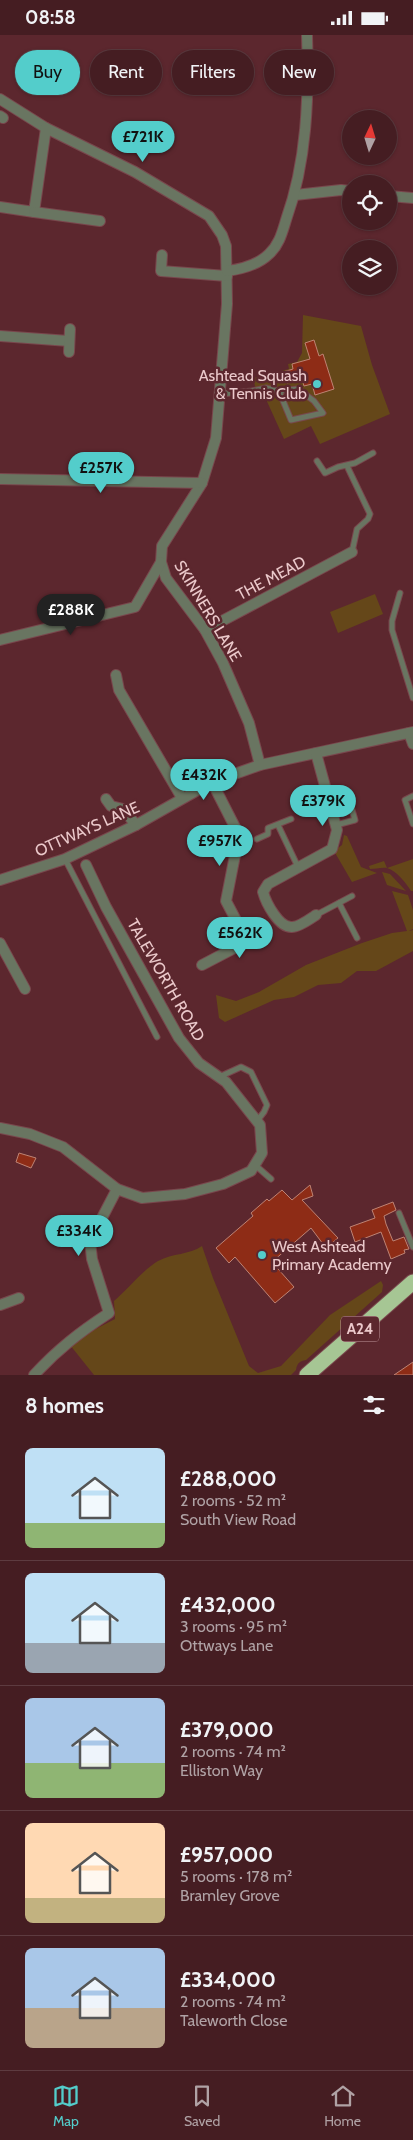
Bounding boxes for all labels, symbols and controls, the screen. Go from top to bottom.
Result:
text: 08:58 [25,6,76,29]
chip: Buy [15,50,80,95]
chip: Rent [90,50,162,95]
chip: Filters [172,50,254,95]
chip: New [264,50,334,95]
north arrow [342,110,398,165]
map controls [342,110,397,295]
pin: £721K [108,121,178,163]
text: £721K [123,127,163,146]
button: locate [342,175,397,230]
button: layers [342,240,397,295]
place label: Ashtead Squash & Tennis Club [199,366,307,403]
marker: Ashtead Squash & Tennis Club [311,378,323,390]
pin: £257K [66,451,136,494]
text: £257K [79,458,123,477]
street label: THE MEAD [233,552,309,604]
street label: SKINNERS LANE [170,557,246,665]
pin: £288K [36,593,106,636]
text: £288K [48,600,94,619]
pin: £432K [169,759,239,801]
text: £432K [181,765,227,784]
pin: £379K [288,785,358,827]
text: £379K [301,791,345,810]
street label: OTTWAYS LANE [32,797,142,861]
pin: £957K [185,825,255,867]
text: £957K [198,831,242,850]
street label: TALEWORTH ROAD [123,916,209,1044]
pin: £562K [205,917,275,959]
text: £562K [218,923,262,942]
pin: £334K [44,1215,114,1257]
text: £334K [56,1221,102,1240]
place label: West Ashtead Primary Academy [272,1237,392,1274]
marker: West Ashtead Primary Academy [256,1249,268,1261]
road number: A24 [341,1317,379,1341]
icon: filters [360,1391,388,1419]
text: 8 homes [25,1393,104,1418]
text: £288,000 [180,1466,277,1491]
icon: home [65,1468,125,1528]
text: 2 rooms · 52 m² [180,1491,286,1510]
text: South View Road [180,1510,296,1529]
text: £432,000 [180,1592,276,1617]
icon: home [65,1593,125,1653]
text: 3 rooms · 95 m² [180,1617,287,1636]
text: Ottways Lane [180,1636,273,1655]
text: £379,000 [180,1717,274,1742]
icon: home [65,1718,125,1778]
text: 2 rooms · 74 m² [180,1742,286,1761]
text: Elliston Way [180,1761,263,1780]
text: £957,000 [180,1842,273,1867]
icon: home [65,1843,125,1903]
text: 5 rooms · 178 m² [180,1867,292,1886]
text: Bramley Grove [180,1886,280,1905]
text: £334,000 [180,1967,276,1992]
icon: home [65,1968,125,2028]
text: 2 rooms · 74 m² [180,1992,286,2011]
text: Taleworth Close [180,2011,287,2030]
tab: Map [52,2082,80,2130]
tab: Saved [184,2082,220,2130]
tab: Home [324,2082,361,2130]

